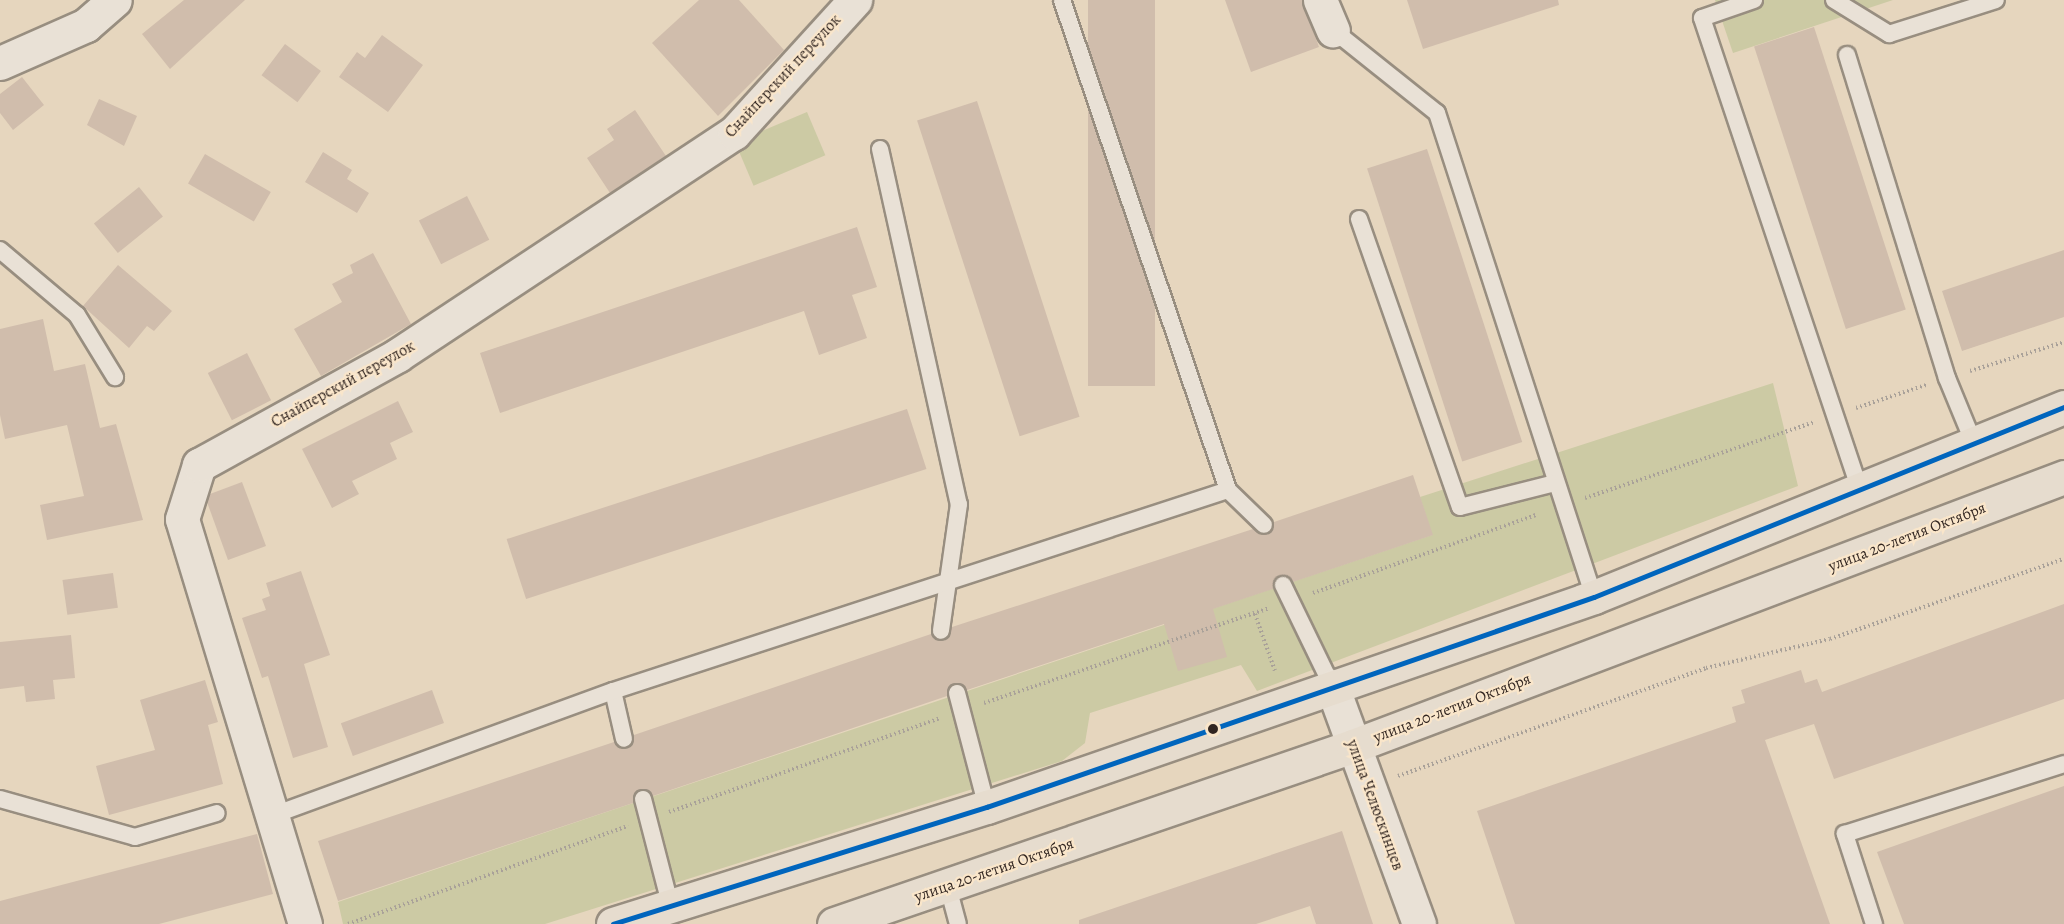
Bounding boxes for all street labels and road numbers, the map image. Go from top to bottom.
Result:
street label: Снайперский переулок [721,10,845,142]
street label: Снайперский переулок [268,336,418,432]
street label: улица 20-летия Октября [1825,498,1989,576]
street label: улица 20-летия Октября [1370,669,1534,747]
street label: улица Челюскинцев [1342,737,1408,873]
street label: улица 20-летия Октября [912,834,1076,906]

